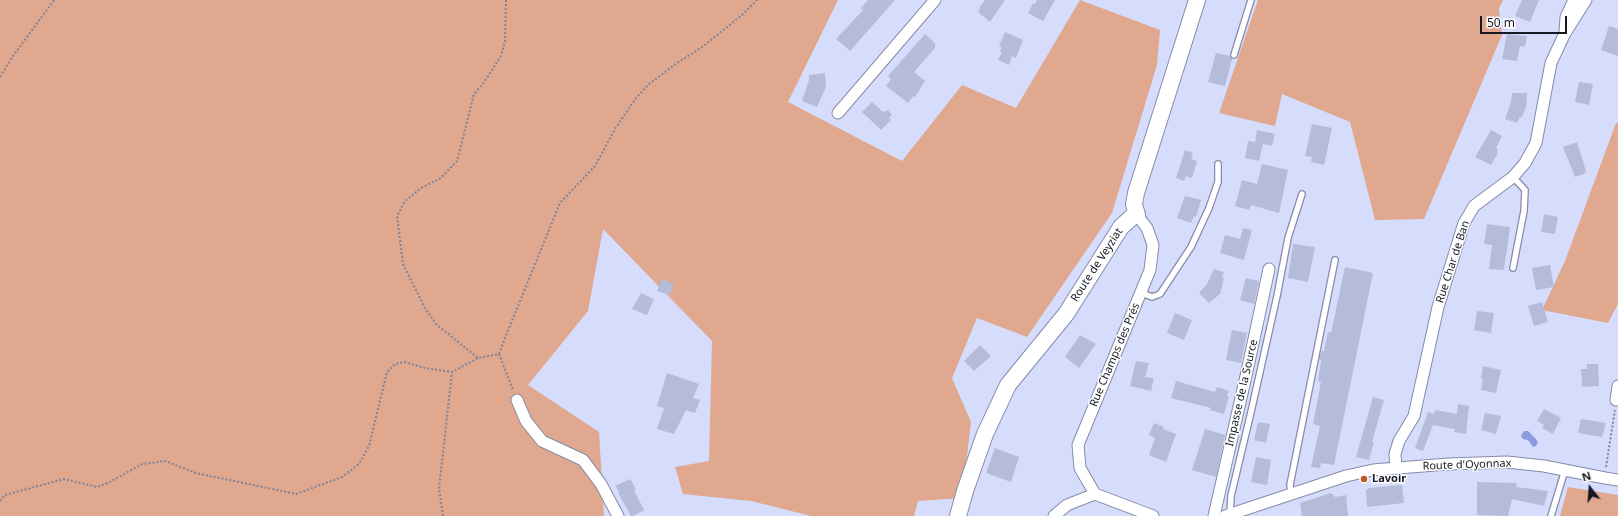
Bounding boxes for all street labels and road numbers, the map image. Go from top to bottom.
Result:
street label: Rue Char de Ban [1433,219,1473,305]
street label: Route de Veyziat [1068,226,1126,304]
street label: Rue Champs des Prés [1087,301,1143,409]
street label: Impasse de la Source [1223,338,1261,448]
street label: Route d'Oyonnax [1422,457,1512,473]

